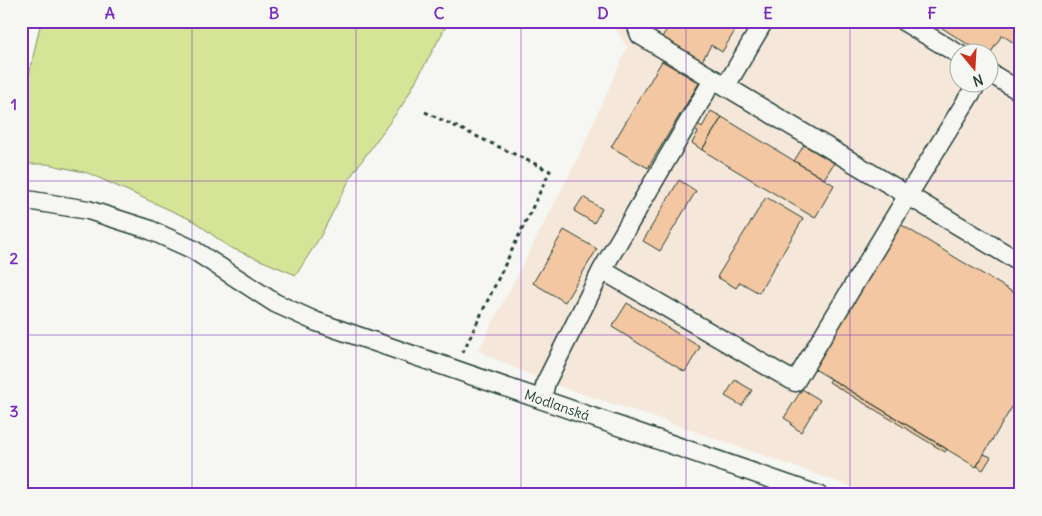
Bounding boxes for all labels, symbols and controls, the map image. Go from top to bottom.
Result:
text: A [105,3,115,23]
text: B [269,3,280,23]
text: C [434,3,445,23]
text: D [597,3,609,23]
text: E [763,3,773,23]
text: F [927,3,937,23]
north arrow [950,42,1000,92]
text: N [971,70,985,90]
text: 1 [11,94,17,114]
text: 2 [10,248,19,268]
street label: Modlanská [522,385,592,425]
text: 3 [9,401,19,421]

